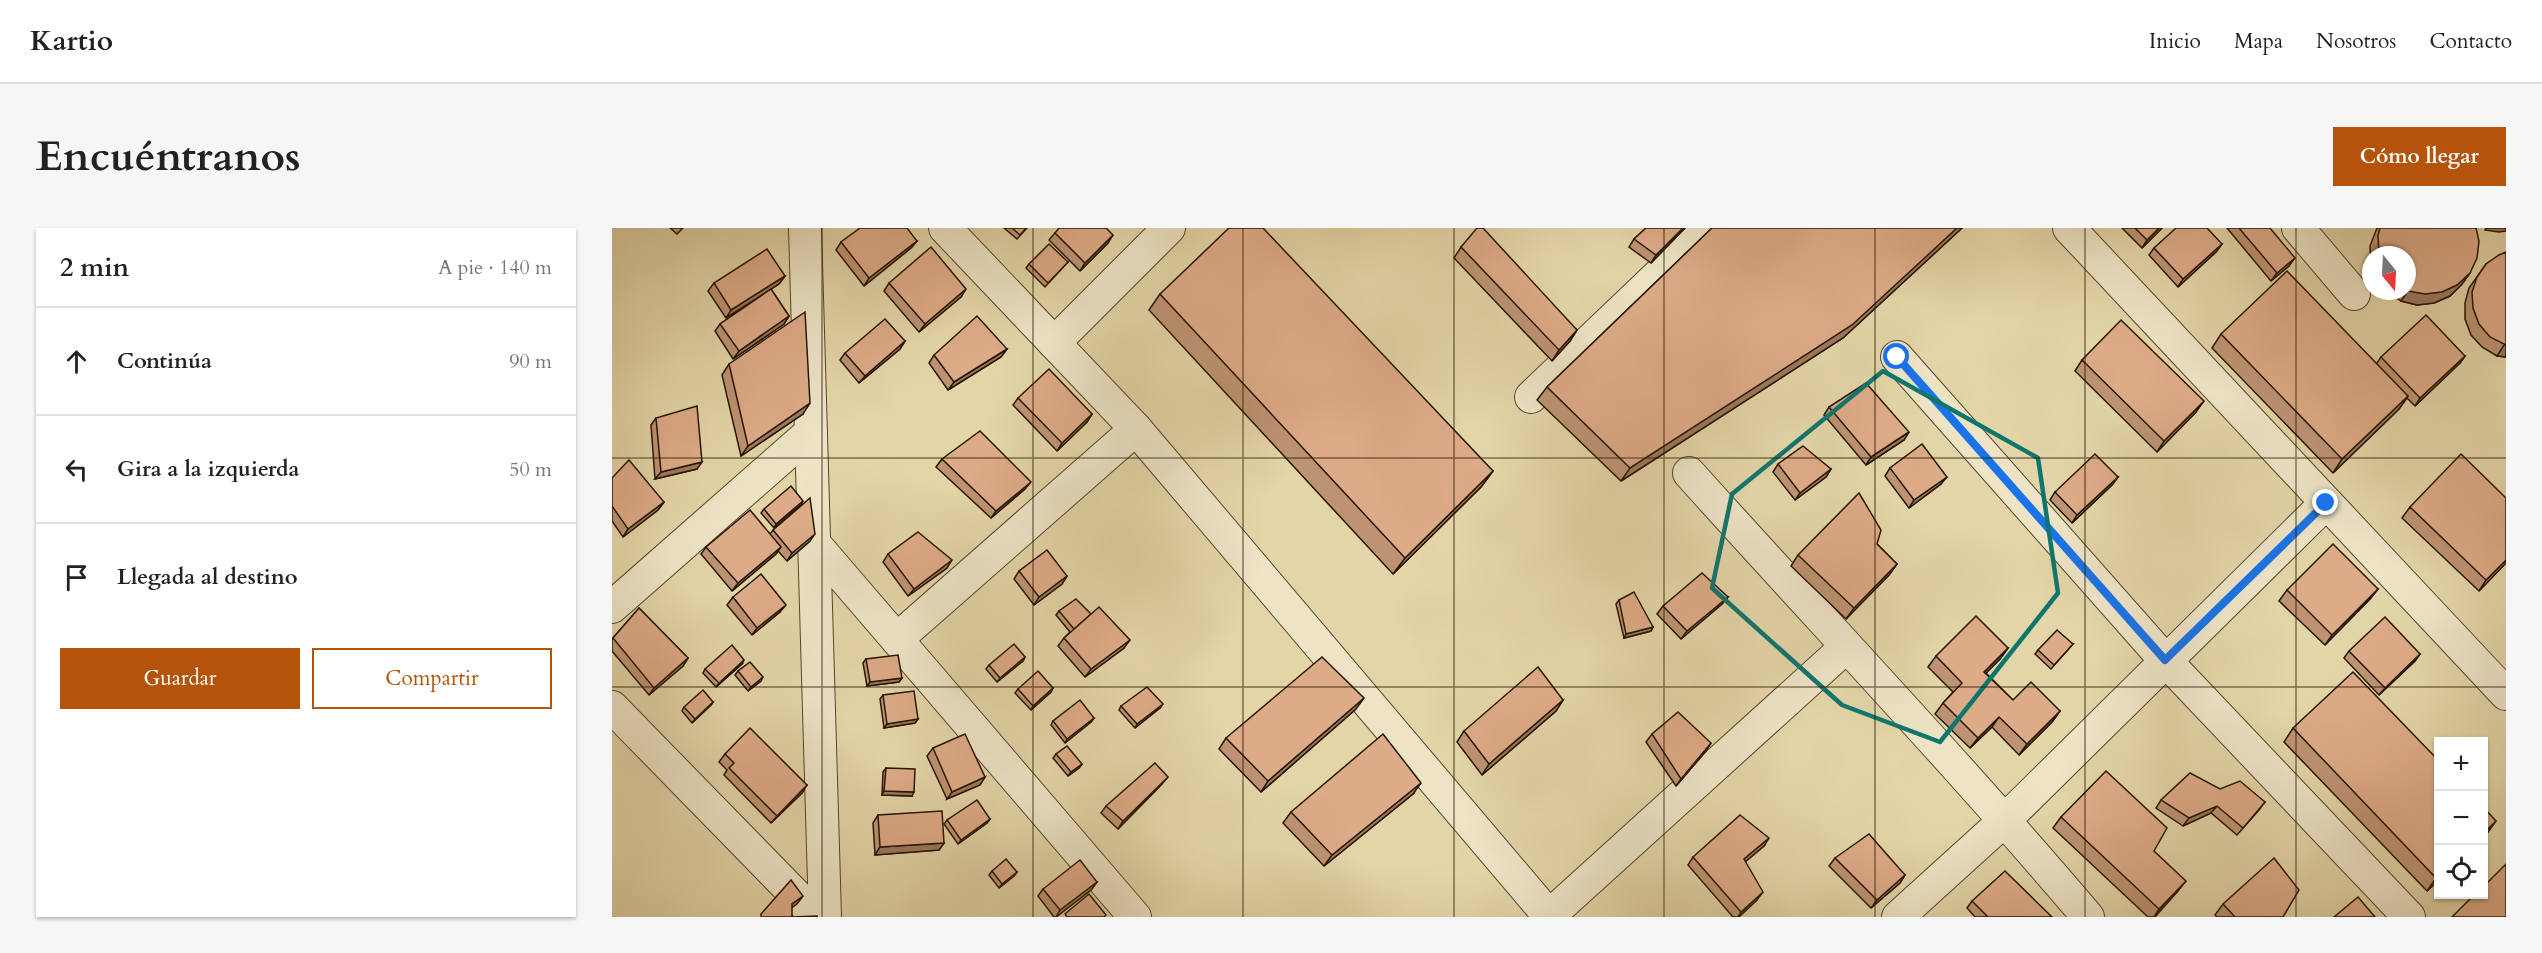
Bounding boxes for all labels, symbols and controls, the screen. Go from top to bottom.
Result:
text: Kartio [30,22,113,60]
text: Inicio [2149,27,2201,56]
text: Mapa [2234,27,2283,56]
text: Nosotros [2316,27,2396,56]
text: Contacto [2429,27,2512,56]
button: Cómo llegar [2333,127,2506,186]
text: Encuéntranos [36,128,301,185]
north arrow [2362,246,2416,300]
text: 2 min [60,250,129,285]
text: A pie · 140 m [438,254,552,281]
route start [1883,343,1909,369]
icon: ahead [60,345,93,378]
text: Continúa [117,346,212,376]
text: 90 m [509,348,552,375]
icon: left [60,453,93,486]
text: Gira a la izquierda [117,454,300,484]
text: 50 m [509,456,552,483]
route end [2312,489,2338,515]
icon: arrive [60,561,93,594]
text: Llegada al destino [117,562,298,592]
button: Guardar [60,648,300,709]
button: Compartir [312,648,552,709]
map controls [2434,737,2488,899]
button: + [2434,737,2488,791]
button: − [2434,791,2488,845]
button: locate [2434,845,2488,899]

